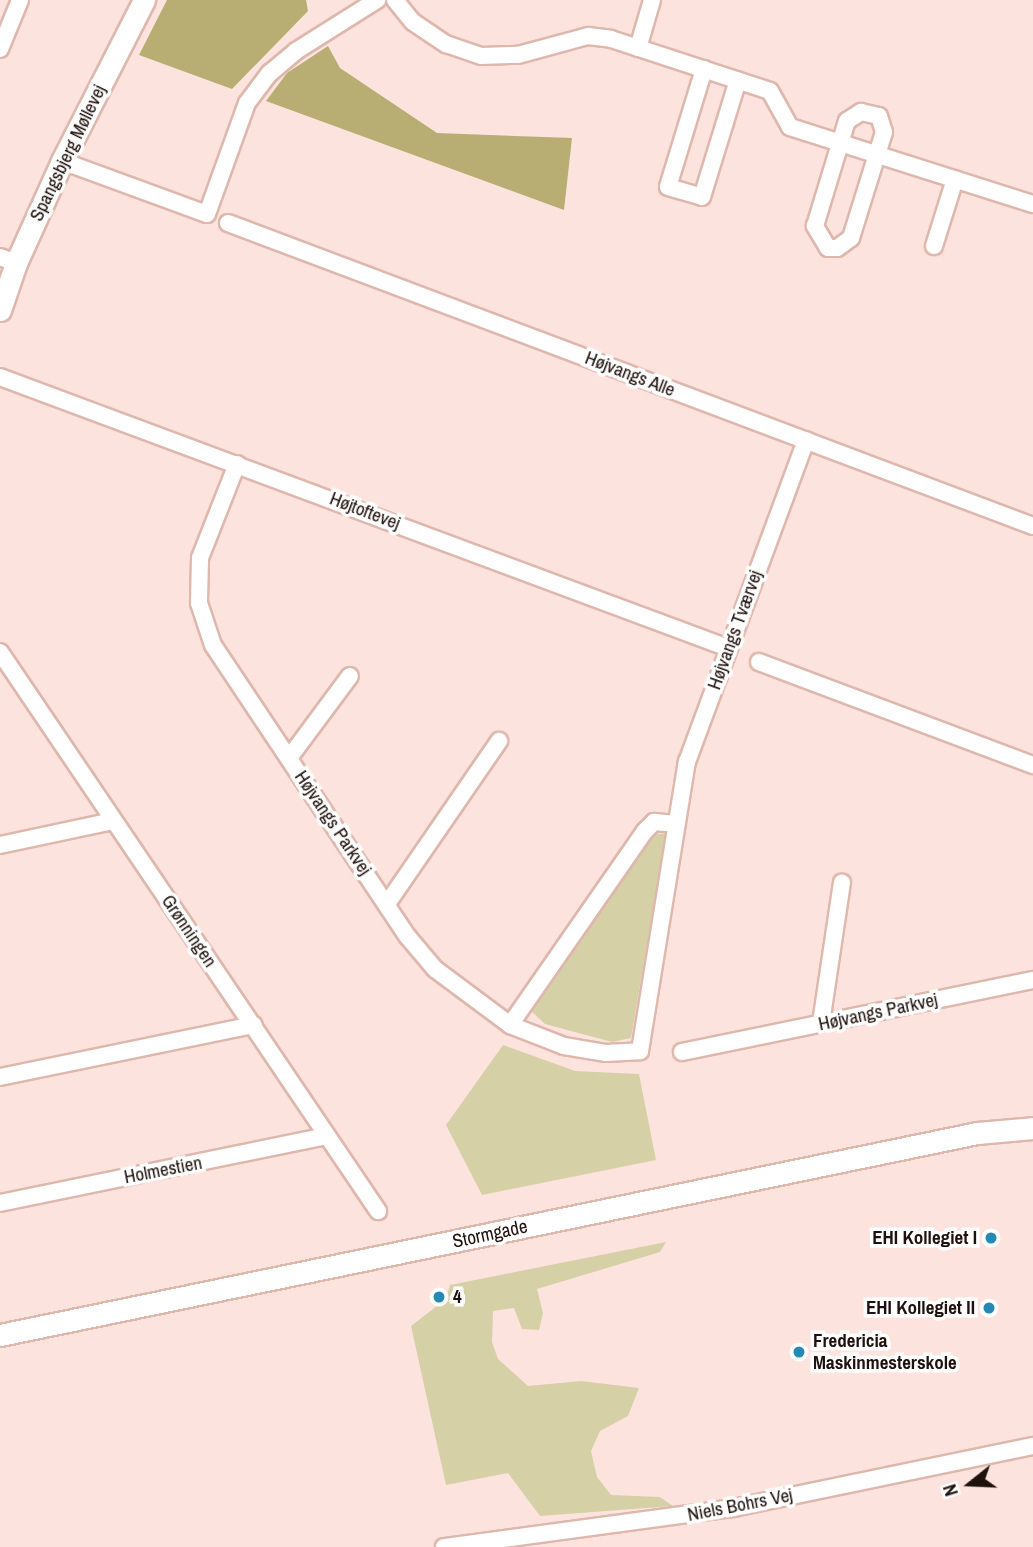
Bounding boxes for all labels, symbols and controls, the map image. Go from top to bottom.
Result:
street label: Spangsbjerg Møllevej [25,81,111,225]
street label: Højvangs Alle [581,346,679,402]
street label: Højtoftevej [327,487,403,535]
street label: Højvangs Tværvej [703,567,767,693]
street label: Højvangs Parkvej [290,766,376,880]
street label: Grønningen [157,891,221,971]
street label: Højvangs Parkvej [816,988,940,1036]
street label: Holmestien [122,1151,204,1189]
street label: Stormgade [450,1215,530,1253]
place label: EHI Kollegiet I [872,1227,977,1249]
marker: EHI Kollegiet I [983,1230,999,1246]
place label: 4 [453,1286,462,1308]
marker: 4 [431,1289,447,1305]
place label: EHI Kollegiet II [866,1297,975,1319]
marker: EHI Kollegiet II [981,1300,997,1316]
place label: Fredericia Maskinmesterskole [813,1330,957,1374]
marker: Fredericia Maskinmesterskole [791,1344,807,1360]
north arrow [935,1449,1005,1519]
text: N [936,1481,964,1500]
street label: Niels Bohrs Vej [686,1484,794,1526]

